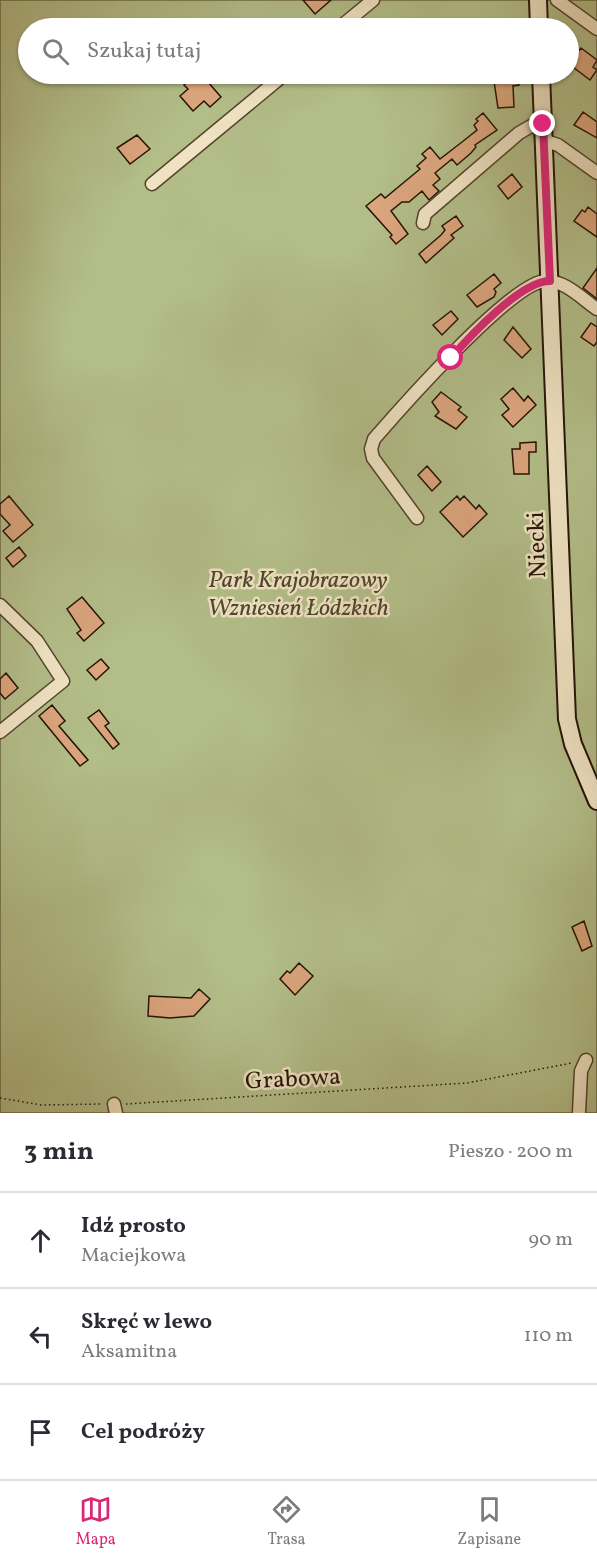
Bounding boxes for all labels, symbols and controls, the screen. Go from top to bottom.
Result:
search box [18,18,579,84]
icon: search [39,35,72,68]
text: Szukaj tutaj [87,36,201,67]
route end [529,110,555,136]
route start [437,344,463,370]
street label: Niecki [520,511,556,579]
park label: Park Krajobrazowy Wzniesień Łódzkich [207,564,389,626]
street label: Grabowa [244,1061,342,1099]
text: 3 min [24,1134,94,1170]
text: Pieszo · 200 m [448,1138,573,1166]
text: Idź prosto [81,1211,186,1242]
icon: ahead [24,1224,57,1257]
text: 90 m [529,1226,573,1254]
text: Maciejkowa [81,1242,186,1270]
text: Skręć w lewo [81,1307,212,1338]
icon: left [24,1320,57,1353]
text: 110 m [524,1322,573,1350]
text: Aksamitna [81,1338,177,1366]
icon: arrive [24,1416,57,1449]
text: Cel podróży [81,1417,205,1448]
tab: Mapa [76,1493,116,1551]
tab: Trasa [267,1493,306,1551]
tab: Zapisane [457,1493,521,1551]

